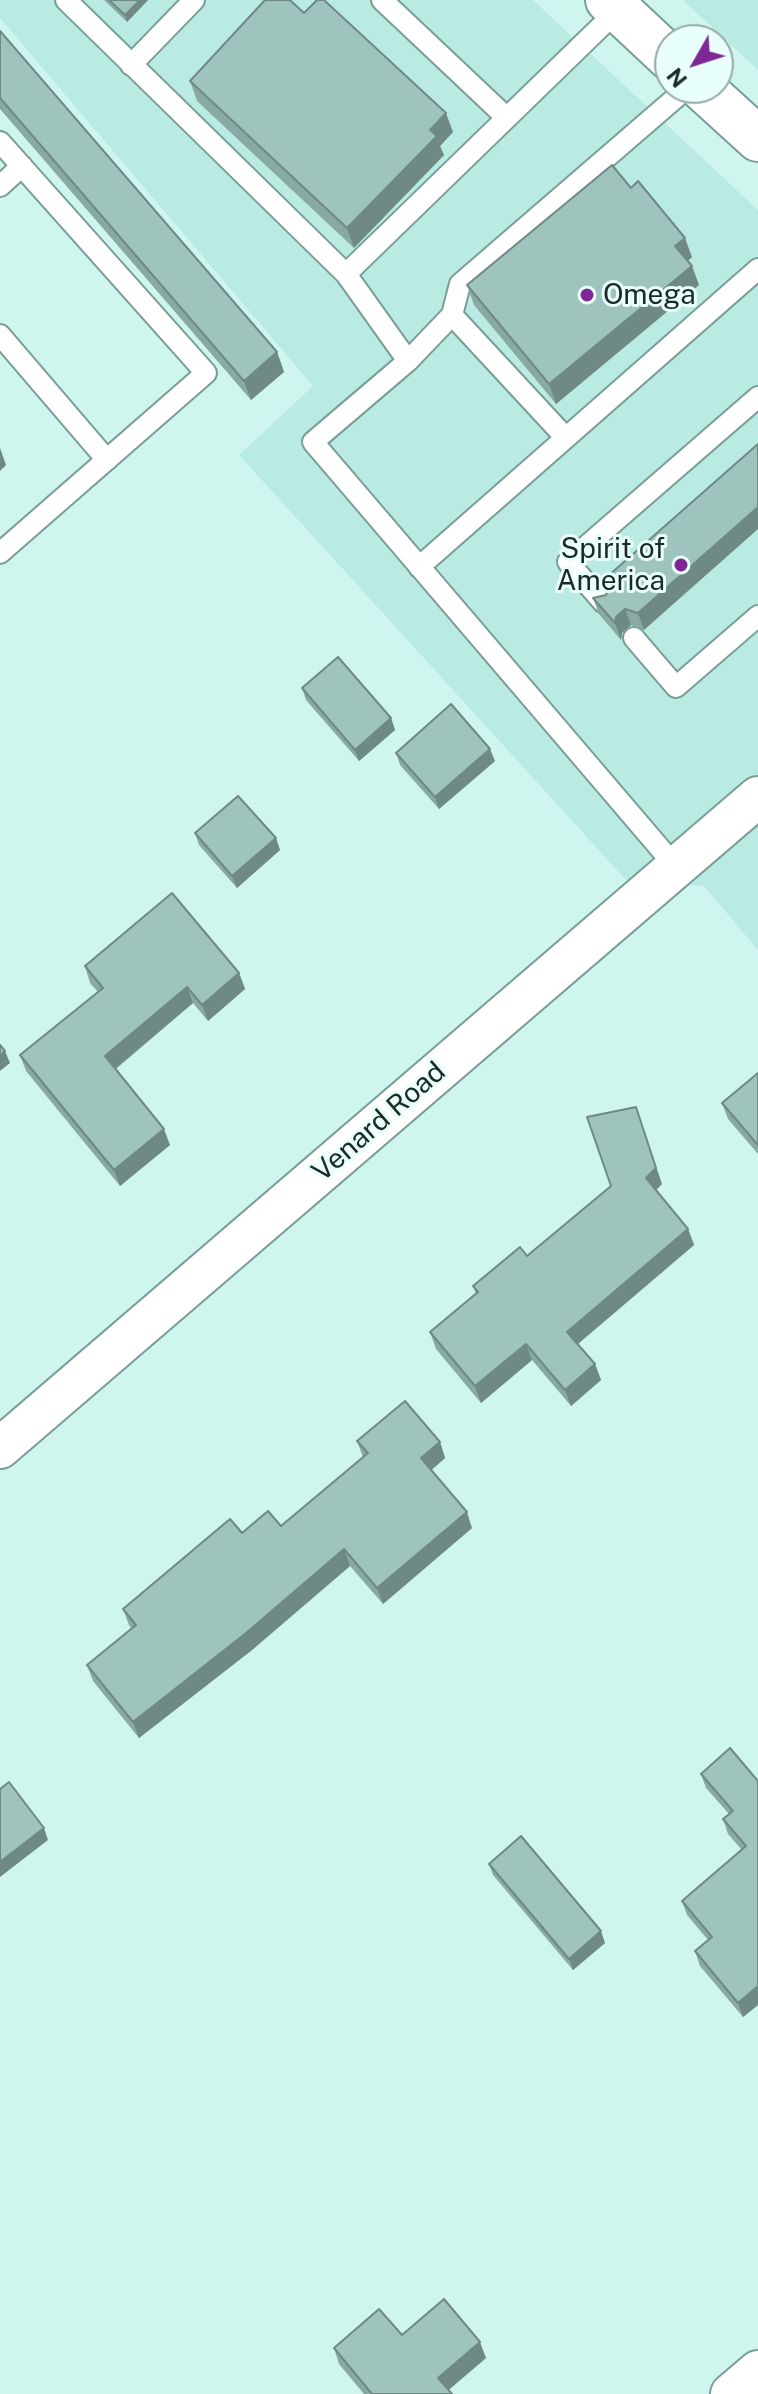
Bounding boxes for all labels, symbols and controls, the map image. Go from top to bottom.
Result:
north arrow [654,24,734,104]
text: N [661,63,692,93]
place label: Omega [603,278,696,312]
marker: Omega [578,286,596,304]
place label: Spirit of America [557,532,665,598]
marker: Spirit of America [672,556,690,574]
street label: Venard Road [306,1055,452,1189]

